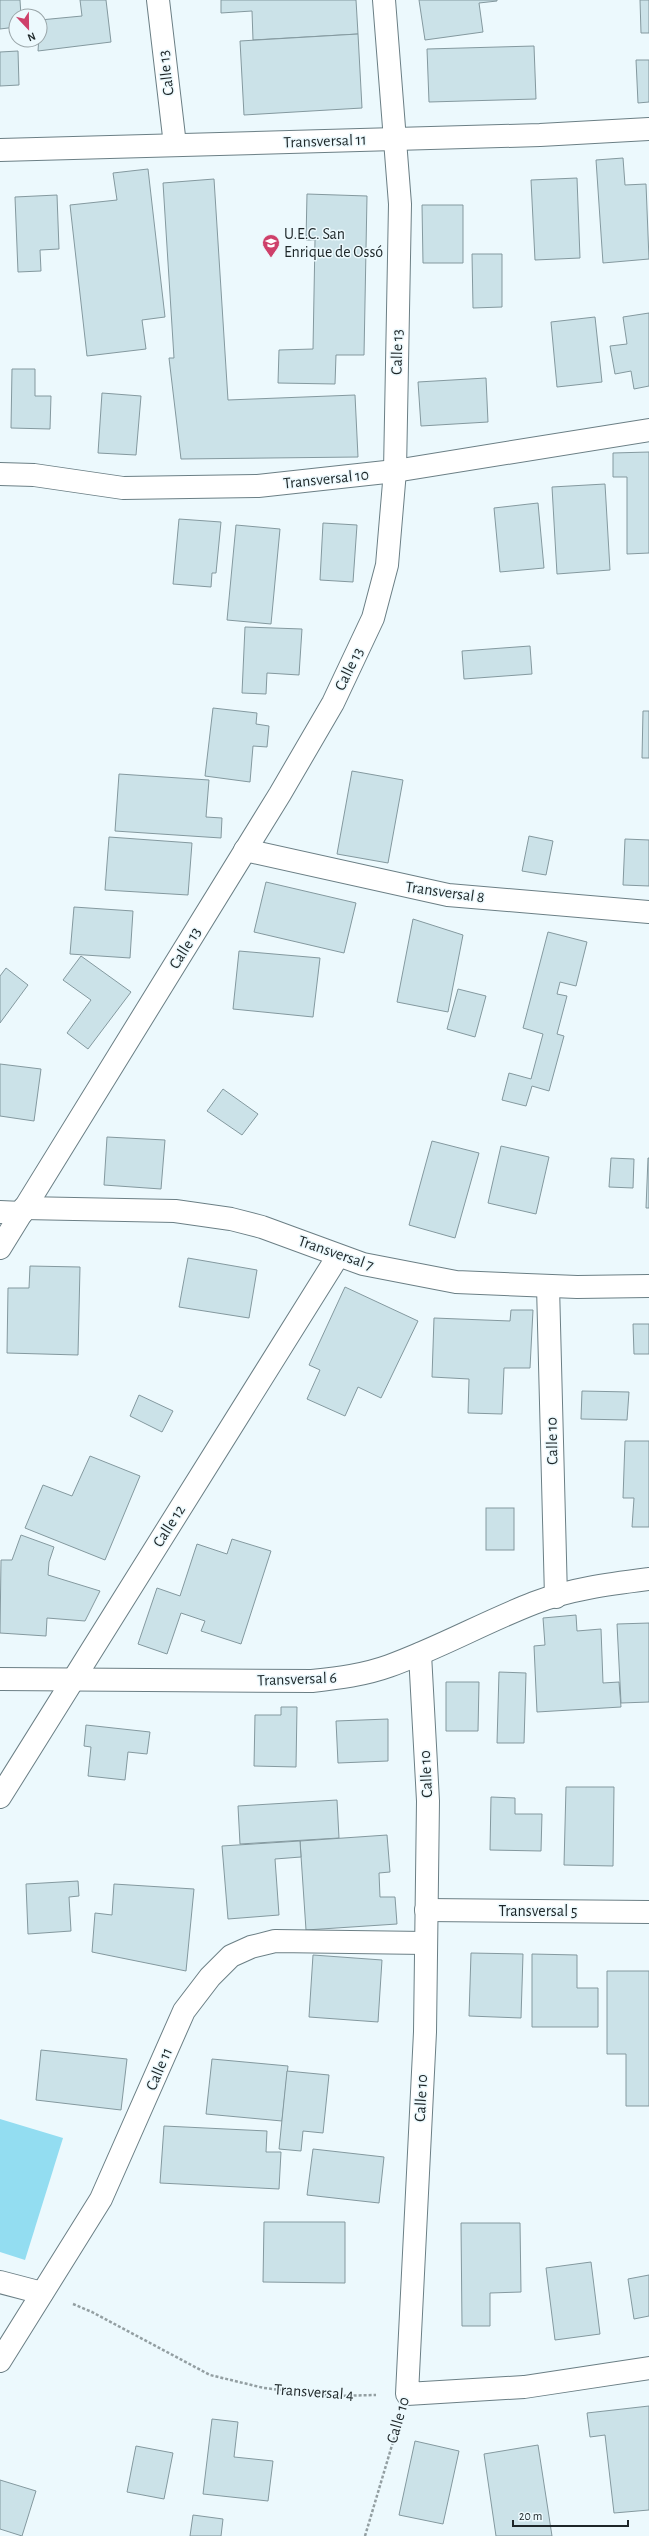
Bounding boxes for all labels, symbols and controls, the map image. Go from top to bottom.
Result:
north arrow [8,8,48,48]
text: N [26,30,37,43]
street label: Calle 13 [155,49,177,97]
street label: Transversal 11 [283,132,367,150]
place label: U.E.C. San Enrique de Ossó [284,226,383,260]
school or university icon: U.E.C. San Enrique de Ossó [261,233,281,258]
street label: Calle 13 [389,329,405,375]
street label: Transversal 10 [282,467,370,491]
street label: Calle 13 [332,645,366,693]
street label: Transversal 8 [404,879,486,905]
street label: Calle 13 [166,924,204,972]
street label: Transversal 7 [296,1233,376,1274]
street label: Calle 10 [544,1417,560,1465]
street label: Calle 12 [150,1502,188,1550]
street label: Transversal 6 [257,1670,337,1688]
street label: Calle 10 [417,1750,435,1798]
street label: Transversal 5 [499,1903,577,1919]
street label: Calle 11 [143,2045,175,2093]
street label: Calle 10 [412,2074,430,2122]
street label: Transversal 4 [274,2381,355,2403]
street label: Calle 10 [384,2395,412,2445]
scale bar [513,2502,628,2528]
text: 20 m [519,2510,542,2522]

